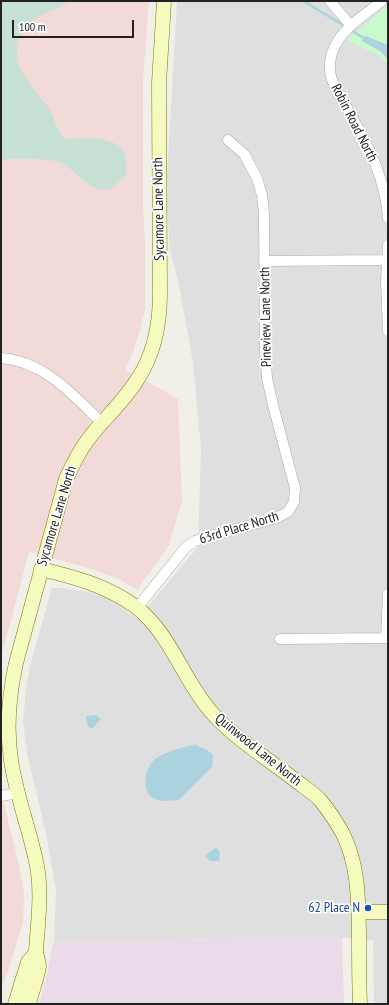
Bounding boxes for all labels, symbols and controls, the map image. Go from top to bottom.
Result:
scale bar [14,12,136,38]
text: 100 m [19,19,46,34]
street label: Robin Road North [327,81,381,165]
street label: Sycamore Lane North [150,157,168,261]
street label: Pineview Lane North [257,267,275,367]
street label: Sycamore Lane North [34,464,80,568]
street label: 63rd Place North [197,508,281,548]
street label: Quinwood Lane North [211,710,305,790]
place label: 62 Place N [308,900,360,916]
marker: 62 Place N [363,903,373,913]

